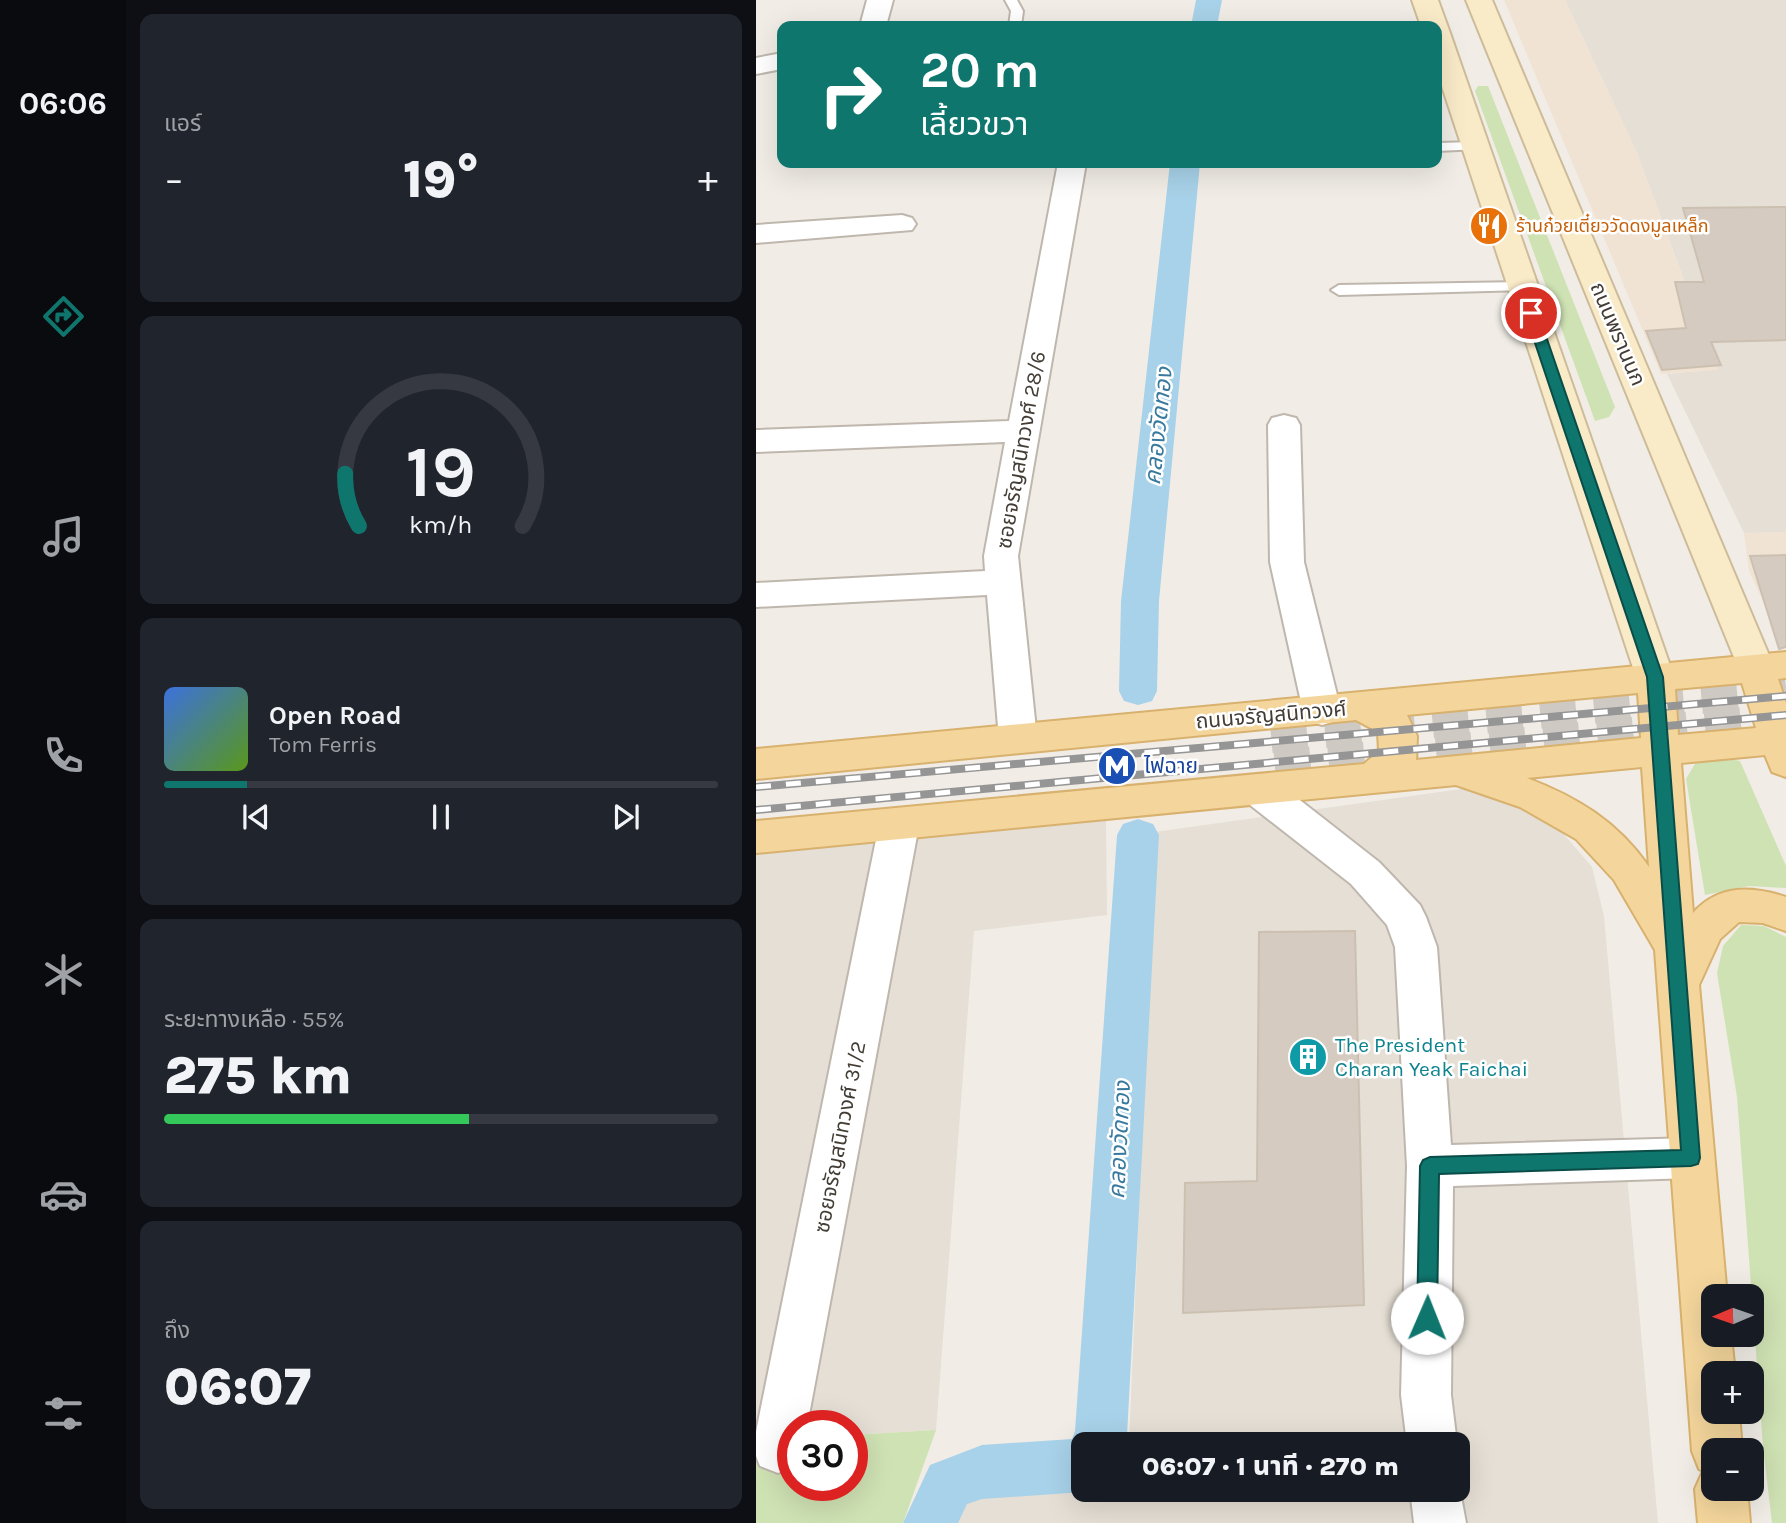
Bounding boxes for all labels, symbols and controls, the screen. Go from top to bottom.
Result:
text: 20 m [920,42,1040,99]
icon: right [805,49,896,140]
text: 06:06 [19,85,107,122]
text: เลี้ยวขวา [920,106,1028,143]
text: แอร์ [164,110,201,137]
text: 19° [403,149,479,210]
text: − [164,157,184,202]
text: + [698,157,718,202]
restaurant icon: ร้านก๋วยเตี๋ยววัดดงมูลเหล็ก [1468,205,1510,247]
place label: ร้านก๋วยเตี๋ยววัดดงมูลเหล็ก [1516,213,1709,238]
street label: ถนนพรานนก [1585,279,1651,389]
pin [1501,283,1561,343]
icon: directions [39,292,88,341]
icon: arrive [1512,294,1550,332]
street label: ซอยจรัญสนิทวงศ์ 28/6 [992,349,1050,551]
water label: คลองวัดทอง [1139,364,1178,486]
text: 19 [406,429,476,514]
text: km/h [409,509,473,538]
icon: music [39,512,88,561]
street label: ถนนจรัญสนิทวงศ์ [1195,696,1347,734]
text: Open Road [269,700,402,731]
icon: phone [39,731,88,780]
text: Tom Ferris [269,731,377,758]
metro station icon: ไฟฉาย [1096,745,1138,787]
place label: ไฟฉาย [1143,754,1198,778]
icon: previous [237,798,275,836]
icon: pause [422,798,460,836]
icon: next [607,798,645,836]
icon: climate [39,950,88,999]
text: ระยะทางเหลือ · 55% [164,1006,344,1033]
place label: The President Charan Yeak Faichai [1335,1033,1528,1081]
building icon: The President Charan Yeak Faichai [1287,1036,1329,1078]
street label: ซอยจรัญสนิทวงศ์ 31/2 [810,1039,870,1235]
text: 275 km [164,1045,352,1106]
water label: คลองวัดทอง [1103,1079,1136,1200]
icon: car [39,1170,88,1219]
position arrow [1390,1281,1464,1355]
north arrow [1701,1284,1764,1348]
map controls [1701,1284,1764,1501]
text: ถึง [164,1317,190,1344]
text: 06:07 [164,1356,311,1417]
button: + [1701,1361,1764,1424]
icon: filters [39,1389,88,1438]
speed limit sign: 30 [777,1410,868,1501]
button: − [1701,1438,1764,1501]
text: 06:07 · 1 นาที · 270 m [1142,1451,1399,1482]

